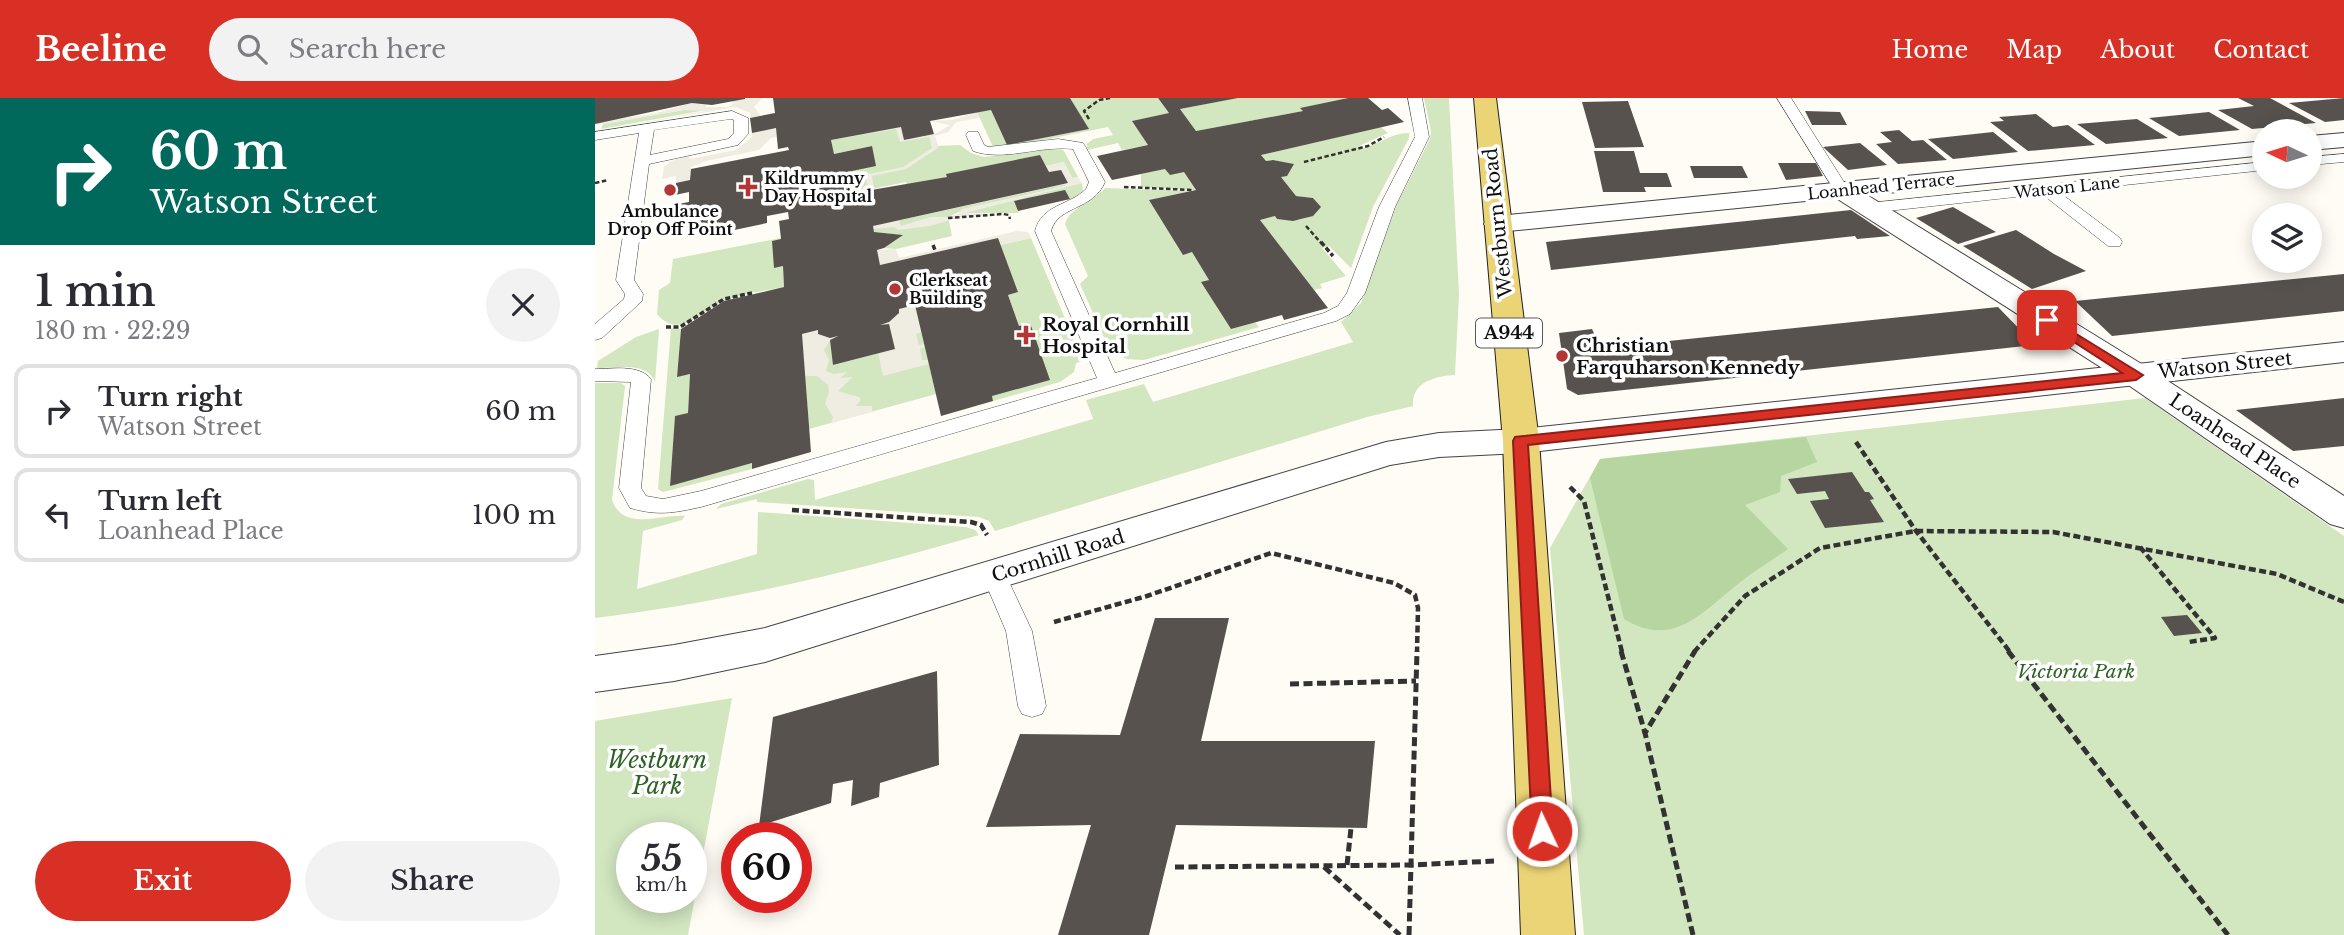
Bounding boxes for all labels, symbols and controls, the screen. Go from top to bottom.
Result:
search box [209,18,699,81]
text: Beeline [35,29,167,70]
icon: search [233,30,271,68]
text: Search here [289,33,446,65]
text: Home [1892,35,1968,64]
text: Map [2006,35,2062,64]
text: About [2100,35,2175,64]
text: Contact [2213,35,2309,64]
north arrow [2252,119,2322,189]
map controls [2252,119,2322,273]
text: 60 m [150,121,287,182]
icon: right [35,126,126,217]
street label: Westburn Road [1479,147,1517,300]
place label: Kildrummy Day Hospital [764,168,873,206]
street label: Loanhead Terrace [1806,168,1956,204]
street label: Watson Lane [2012,171,2121,203]
marker: Kildrummy Day Hospital [738,177,758,197]
text: Watson Street [150,182,378,222]
marker: Ambulance Drop Off Point [662,182,678,198]
place label: Ambulance Drop Off Point [607,201,734,239]
button: layers [2252,203,2322,273]
text: 1 min [35,265,156,317]
button: close [486,268,560,342]
place label: Clerkseat Building [909,270,989,308]
marker: Clerkseat Building [887,281,903,297]
pin [2017,290,2077,350]
icon: arrive [2028,301,2066,339]
place label: Royal Cornhill Hospital [1042,313,1190,358]
text: 180 m · 22:29 [35,317,191,345]
road number: A944 [1476,318,1542,347]
marker: Royal Cornhill Hospital [1016,325,1036,345]
place label: Christian Farquharson Kennedy [1576,334,1800,379]
street label: Watson Street [2156,346,2294,384]
marker: Christian Farquharson Kennedy [1554,348,1570,364]
text: Turn right [98,381,243,413]
street label: Loanhead Place [2165,389,2305,493]
icon: right [39,392,77,430]
text: 60 m [485,395,556,427]
text: Watson Street [98,413,262,441]
text: Turn left [98,485,222,517]
icon: left [39,496,77,534]
text: 100 m [472,499,556,531]
text: Loanhead Place [98,517,284,545]
street label: Cornhill Road [989,525,1127,587]
park label: Victoria Park [2017,660,2135,683]
park label: Westburn Park [607,746,707,800]
position arrow [1505,794,1579,868]
speed limit sign: 60 [721,822,812,913]
text: 55 [641,837,682,880]
button: Exit [35,841,291,921]
button: Share [305,841,560,921]
text: km/h [636,874,687,896]

